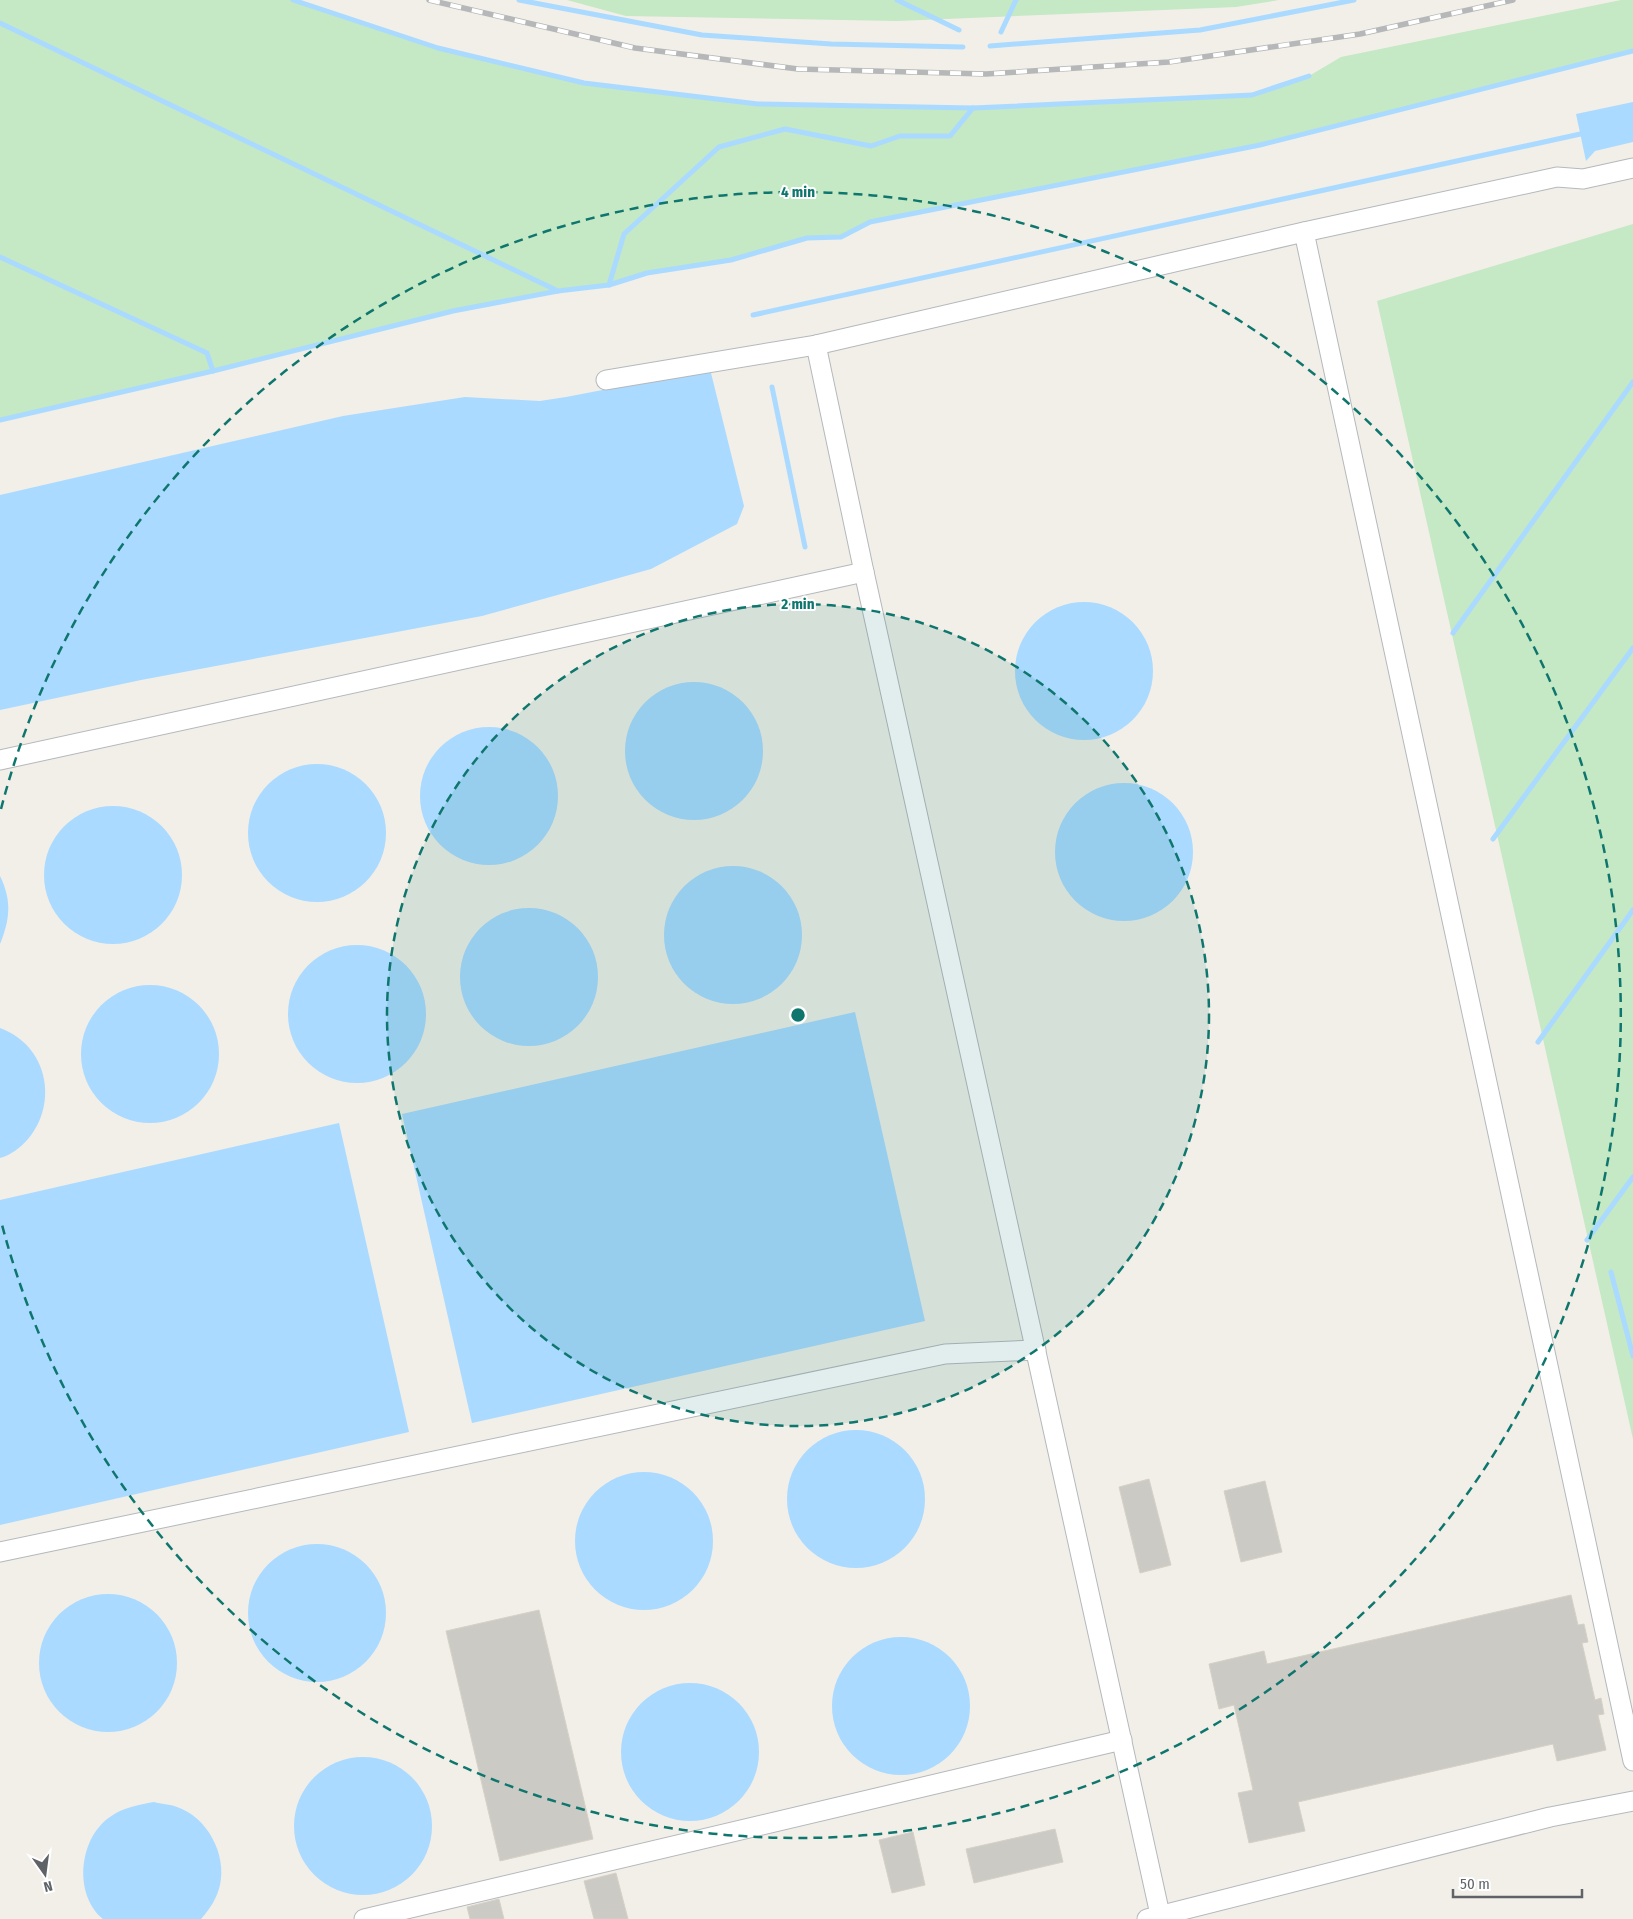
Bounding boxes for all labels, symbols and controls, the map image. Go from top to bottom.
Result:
text: 4 min [781,183,815,201]
text: 2 min [780,595,815,613]
centre of rings [789,1006,807,1024]
north arrow [20,1849,70,1899]
scale bar [1453,1866,1582,1898]
text: 50 m [1460,1875,1490,1893]
text: N [42,1877,54,1895]

